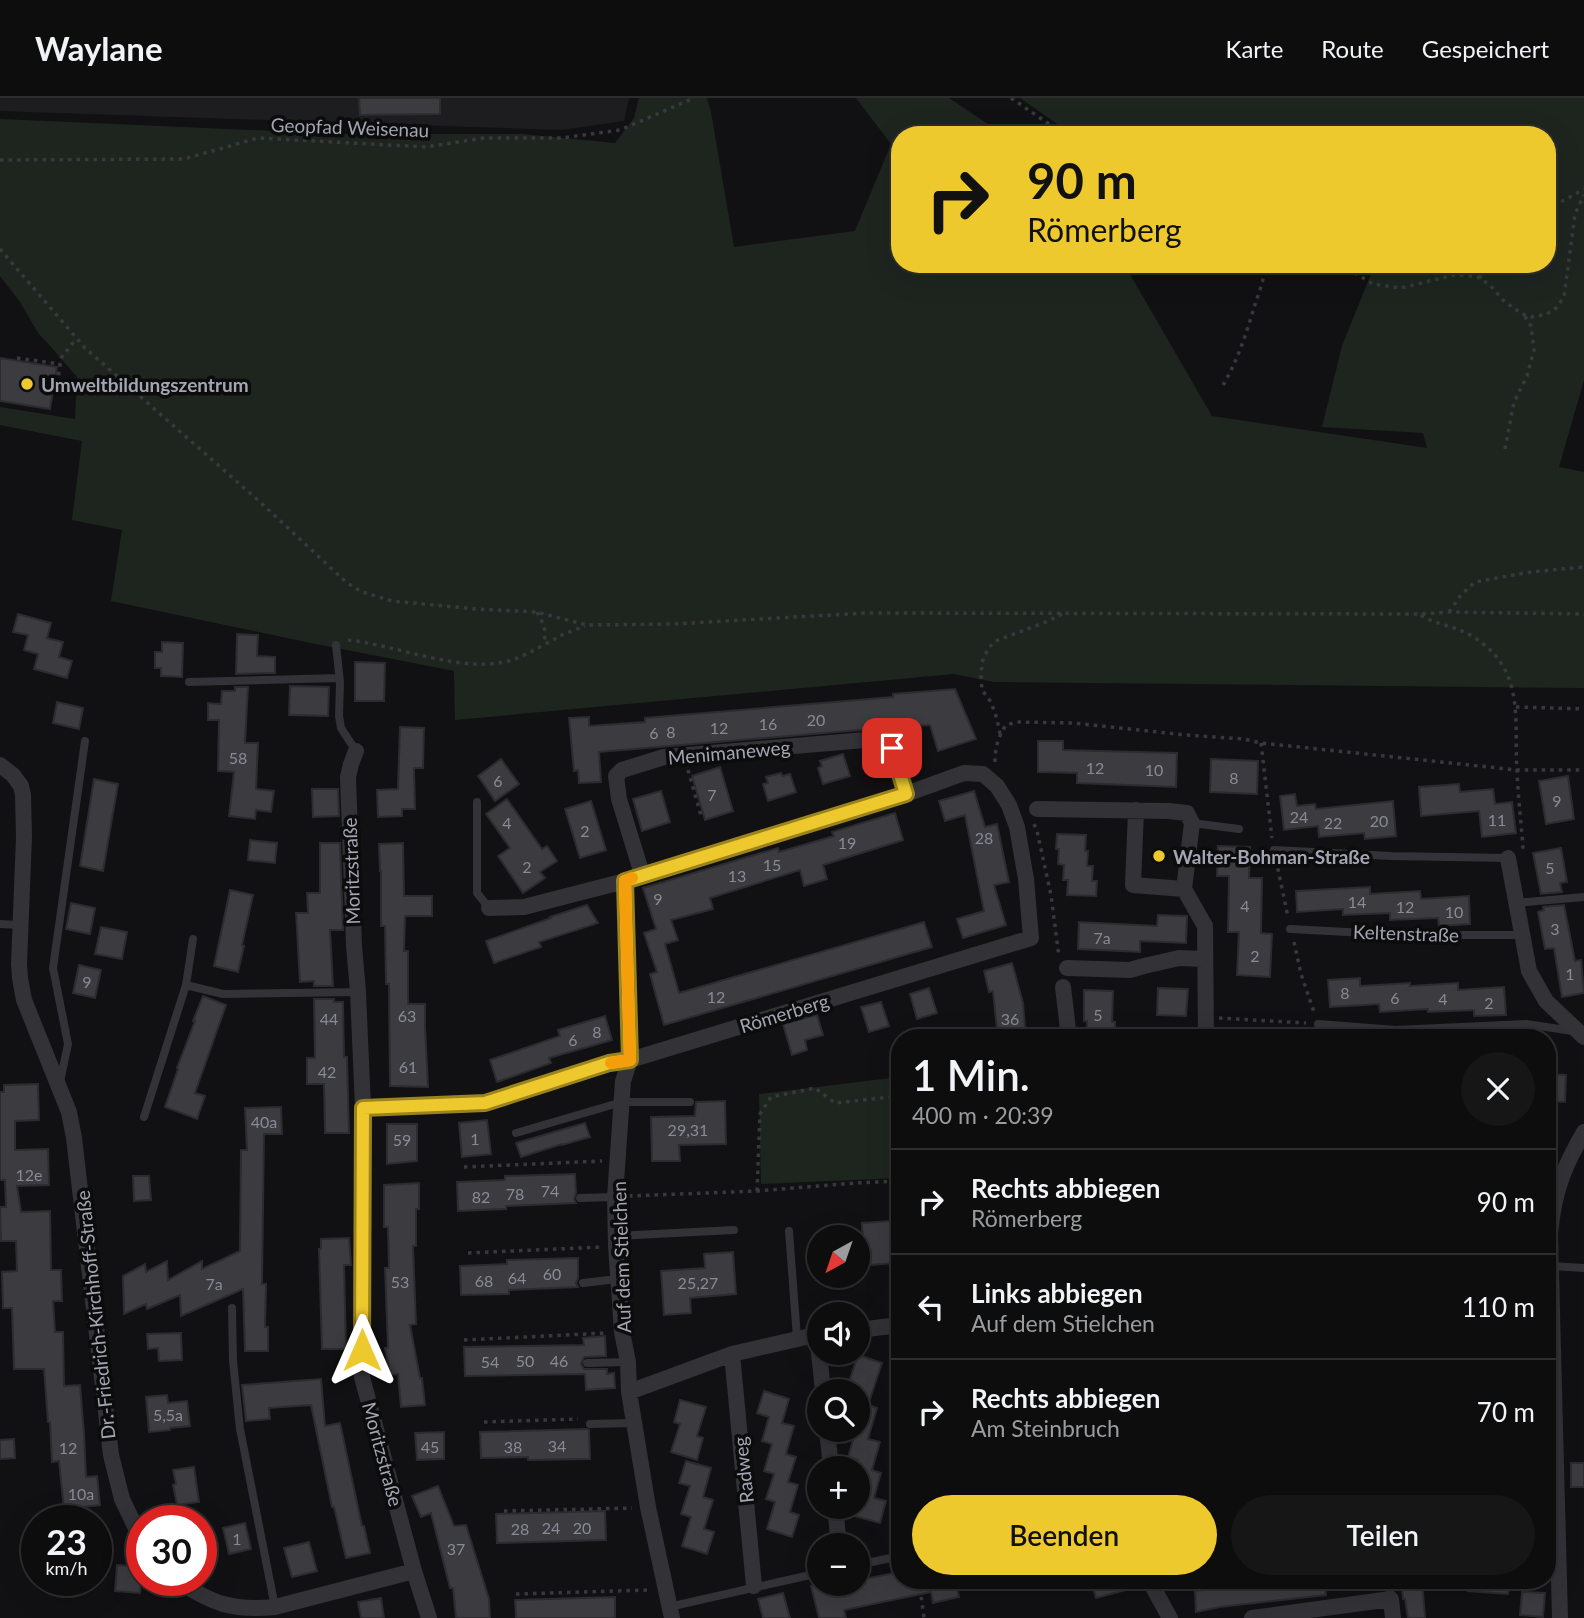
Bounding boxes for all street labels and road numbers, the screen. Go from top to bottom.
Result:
street label: Geopfad Weisenau [270,113,430,141]
street label: Menimaneweg [667,735,791,769]
street label: Moritzstraße [338,817,364,925]
street label: Keltenstraße [1353,920,1459,946]
street label: Römerberg [737,989,831,1037]
street label: Auf dem Stielchen [607,1181,635,1333]
street label: Dr.-Friedrich-Kirchhoff-Straße [70,1189,120,1441]
street label: Moritzstraße [358,1399,408,1509]
street label: Radweg [728,1436,758,1504]

